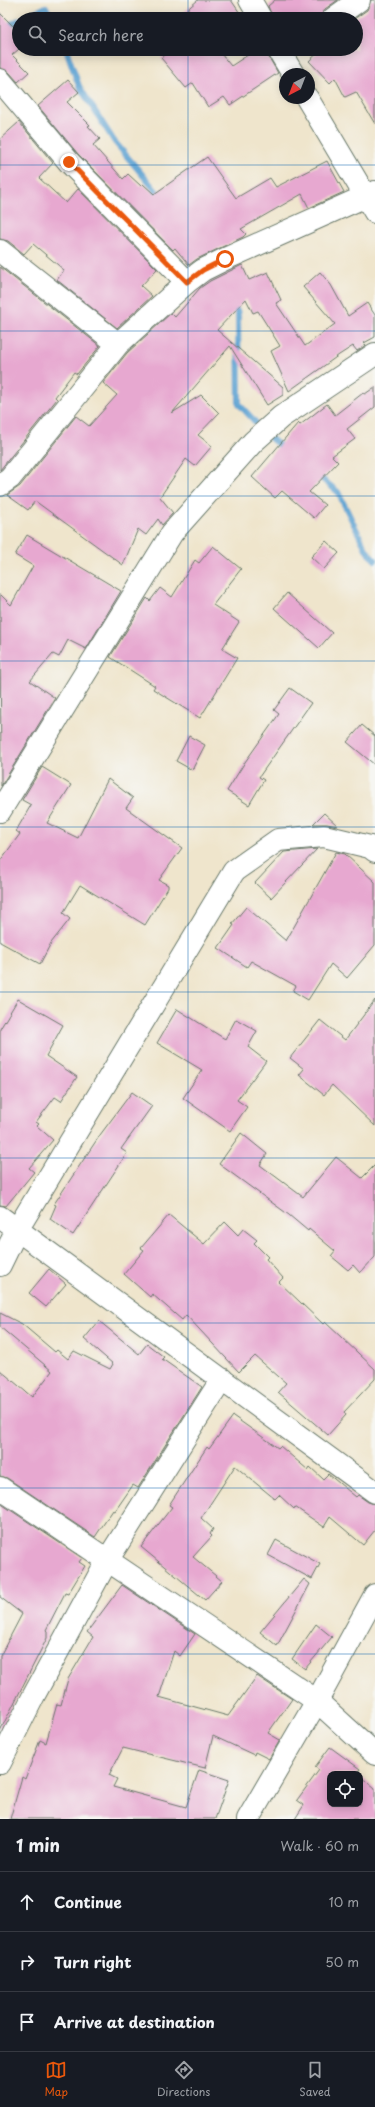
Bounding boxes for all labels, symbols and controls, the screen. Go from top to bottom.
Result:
search box [12,12,363,56]
icon: search [26,23,48,45]
text: Search here [58,23,144,46]
north arrow [279,68,315,104]
route end [60,153,78,171]
route start [216,250,234,268]
map controls [327,1771,363,1807]
button: locate [327,1771,363,1807]
text: 1 min [16,1832,60,1858]
text: Walk · 60 m [281,1836,359,1855]
text: Continue [54,1890,122,1913]
icon: ahead [16,1891,38,1913]
text: 10 m [329,1892,359,1911]
text: Turn right [54,1950,131,1973]
icon: right [16,1951,38,1973]
text: 50 m [325,1952,359,1971]
text: Arrive at destination [54,2010,215,2033]
icon: arrive [16,2011,38,2033]
tab: Map [44,2059,68,2100]
tab: Directions [157,2059,210,2100]
tab: Saved [299,2059,331,2100]

